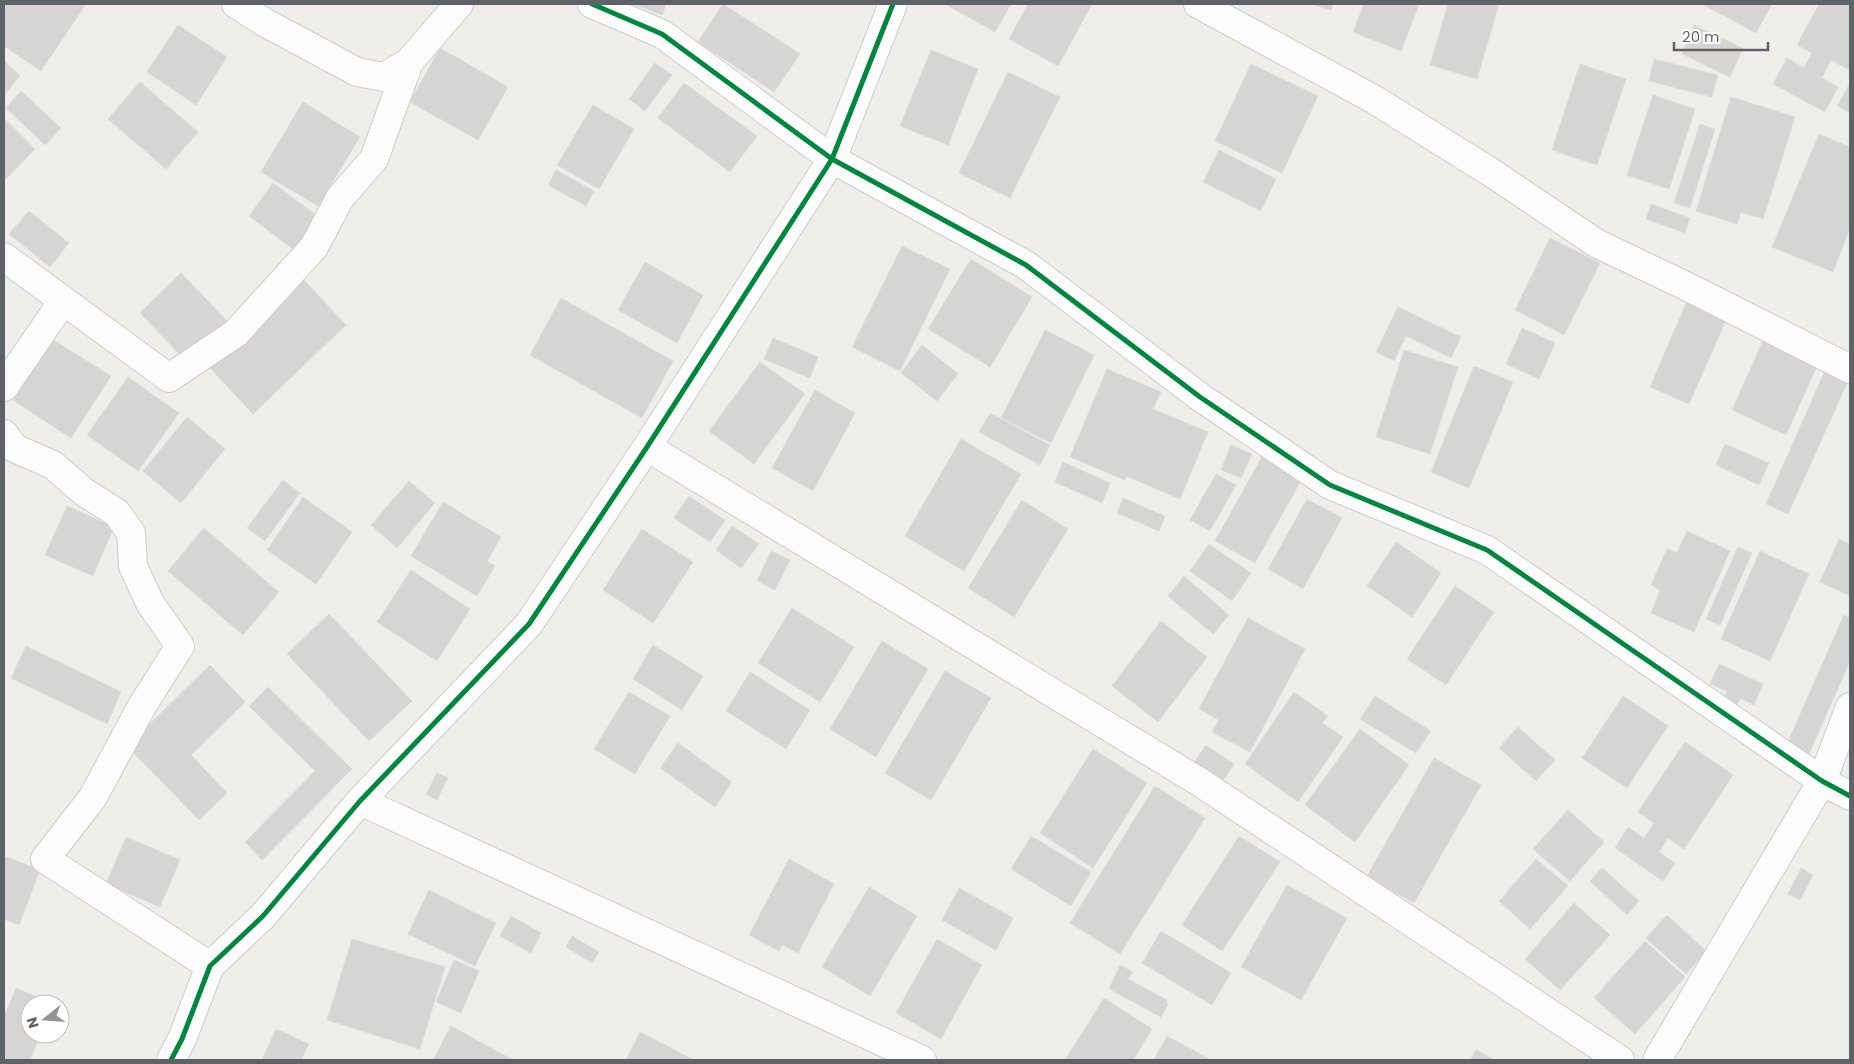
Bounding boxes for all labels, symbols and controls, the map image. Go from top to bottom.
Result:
scale bar [1674,20,1768,52]
text: 20 m [1682,26,1720,47]
north arrow [20,994,70,1044]
text: N [21,1015,44,1031]

